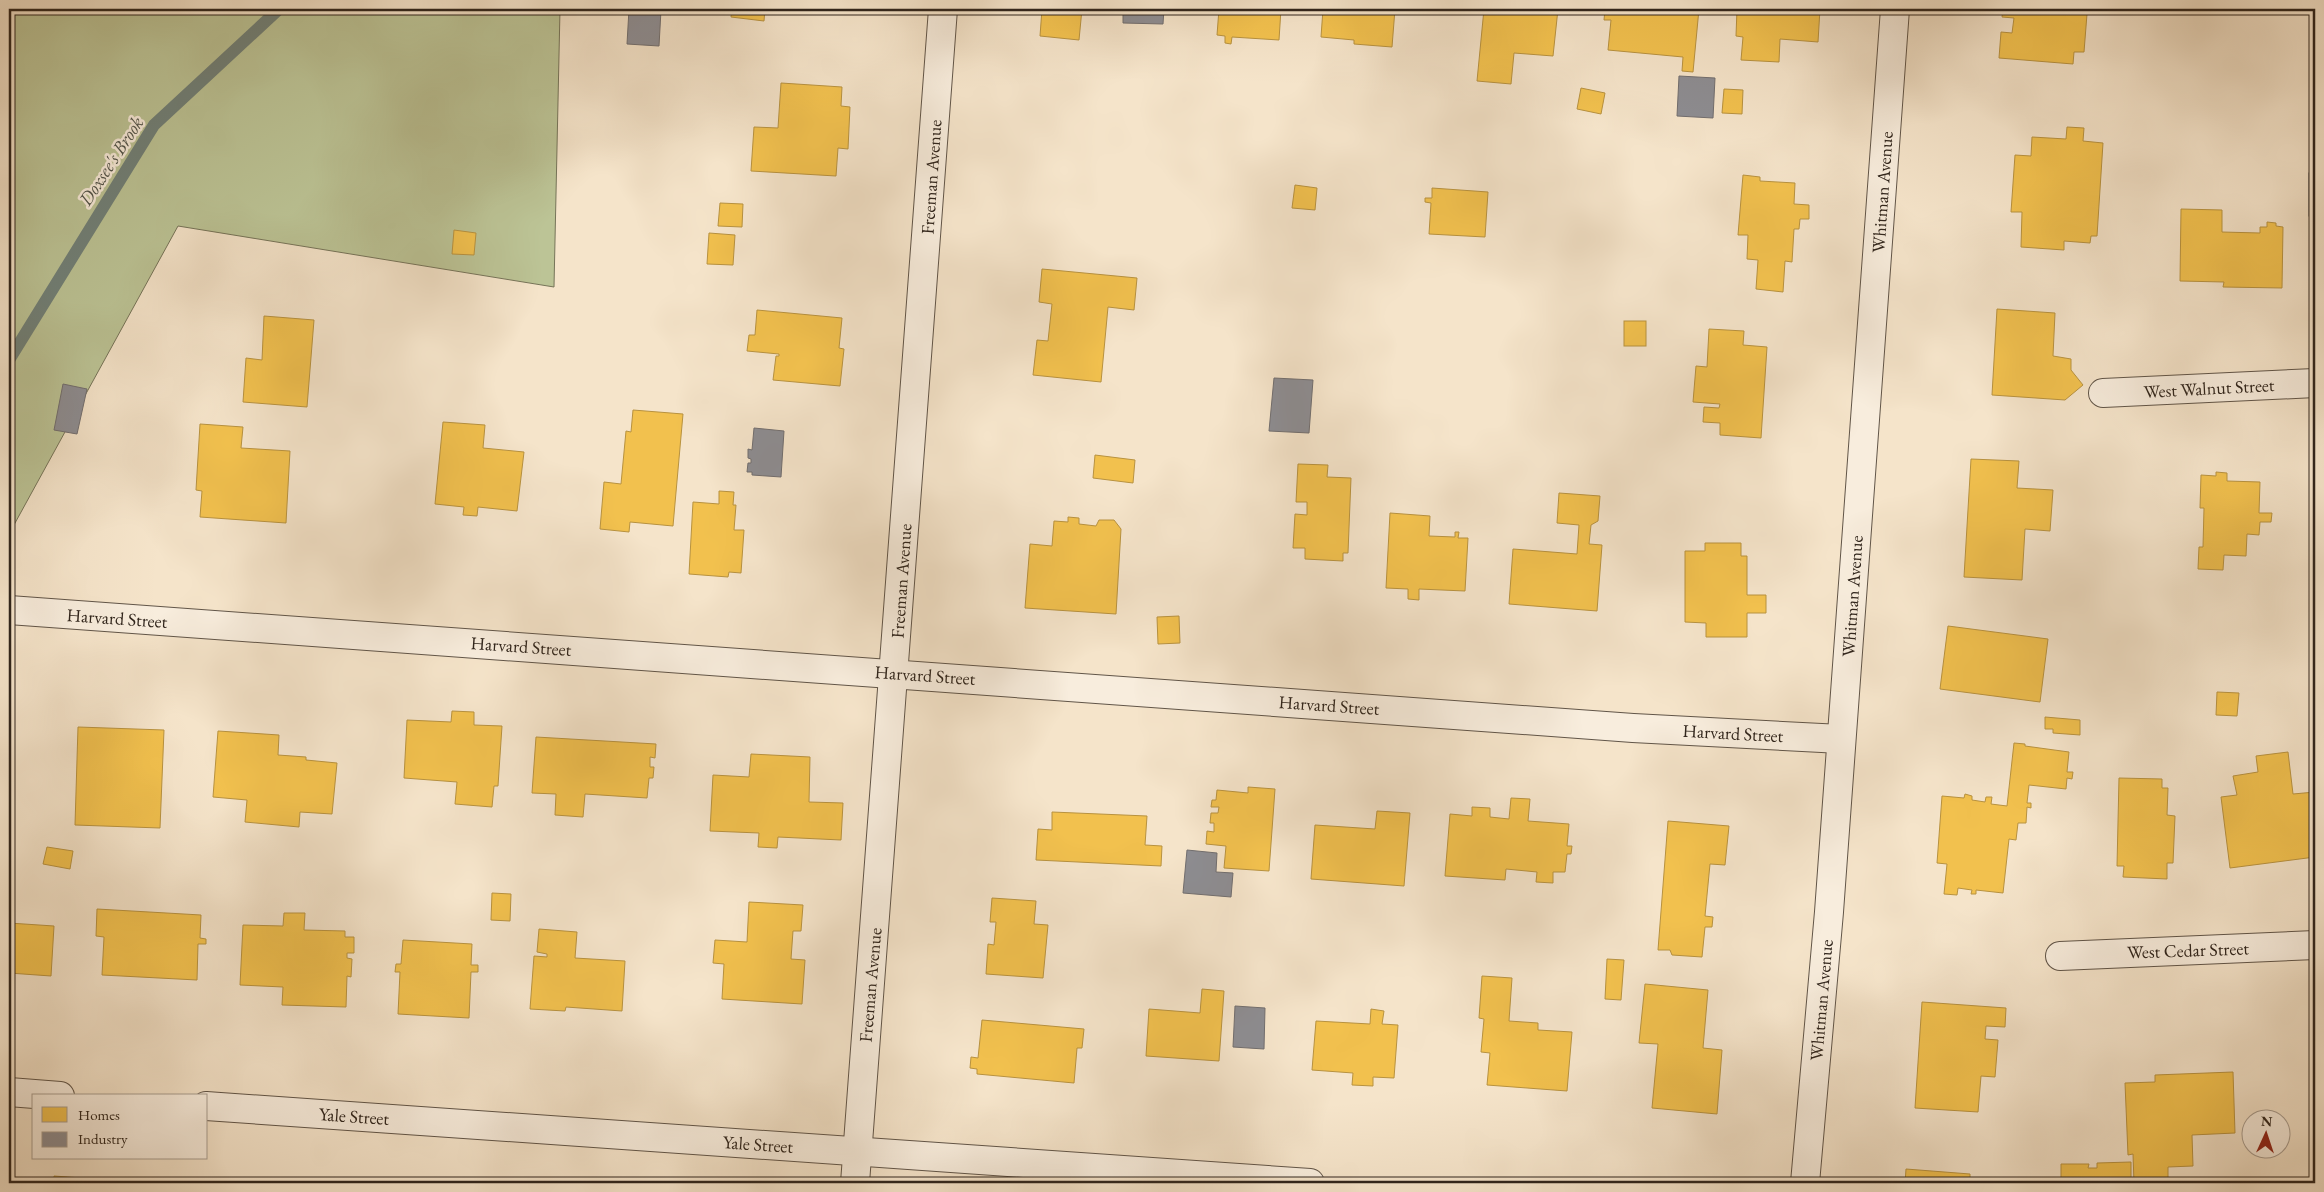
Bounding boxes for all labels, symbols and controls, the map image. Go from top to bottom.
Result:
water label: Doxsee's Brook [72,111,149,211]
street label: Freeman Avenue [916,119,946,235]
street label: Whitman Avenue [1866,130,1898,254]
street label: West Walnut Street [2143,373,2275,403]
street label: Freeman Avenue [886,523,916,639]
street label: Whitman Avenue [1836,534,1868,658]
street label: Harvard Street [66,603,168,633]
street label: Harvard Street [470,631,572,661]
street label: Harvard Street [874,660,976,690]
street label: Harvard Street [1278,690,1380,720]
street label: Harvard Street [1682,719,1784,747]
street label: Freeman Avenue [854,927,886,1043]
street label: West Cedar Street [2127,936,2250,964]
street label: Whitman Avenue [1804,938,1838,1062]
legend [32,1094,208,1160]
street label: Yale Street [318,1102,390,1130]
text: Homes [78,1105,120,1124]
north arrow [2242,1110,2292,1160]
text: N [2261,1112,2273,1130]
text: Industry [78,1129,128,1148]
street label: Yale Street [722,1130,794,1158]

